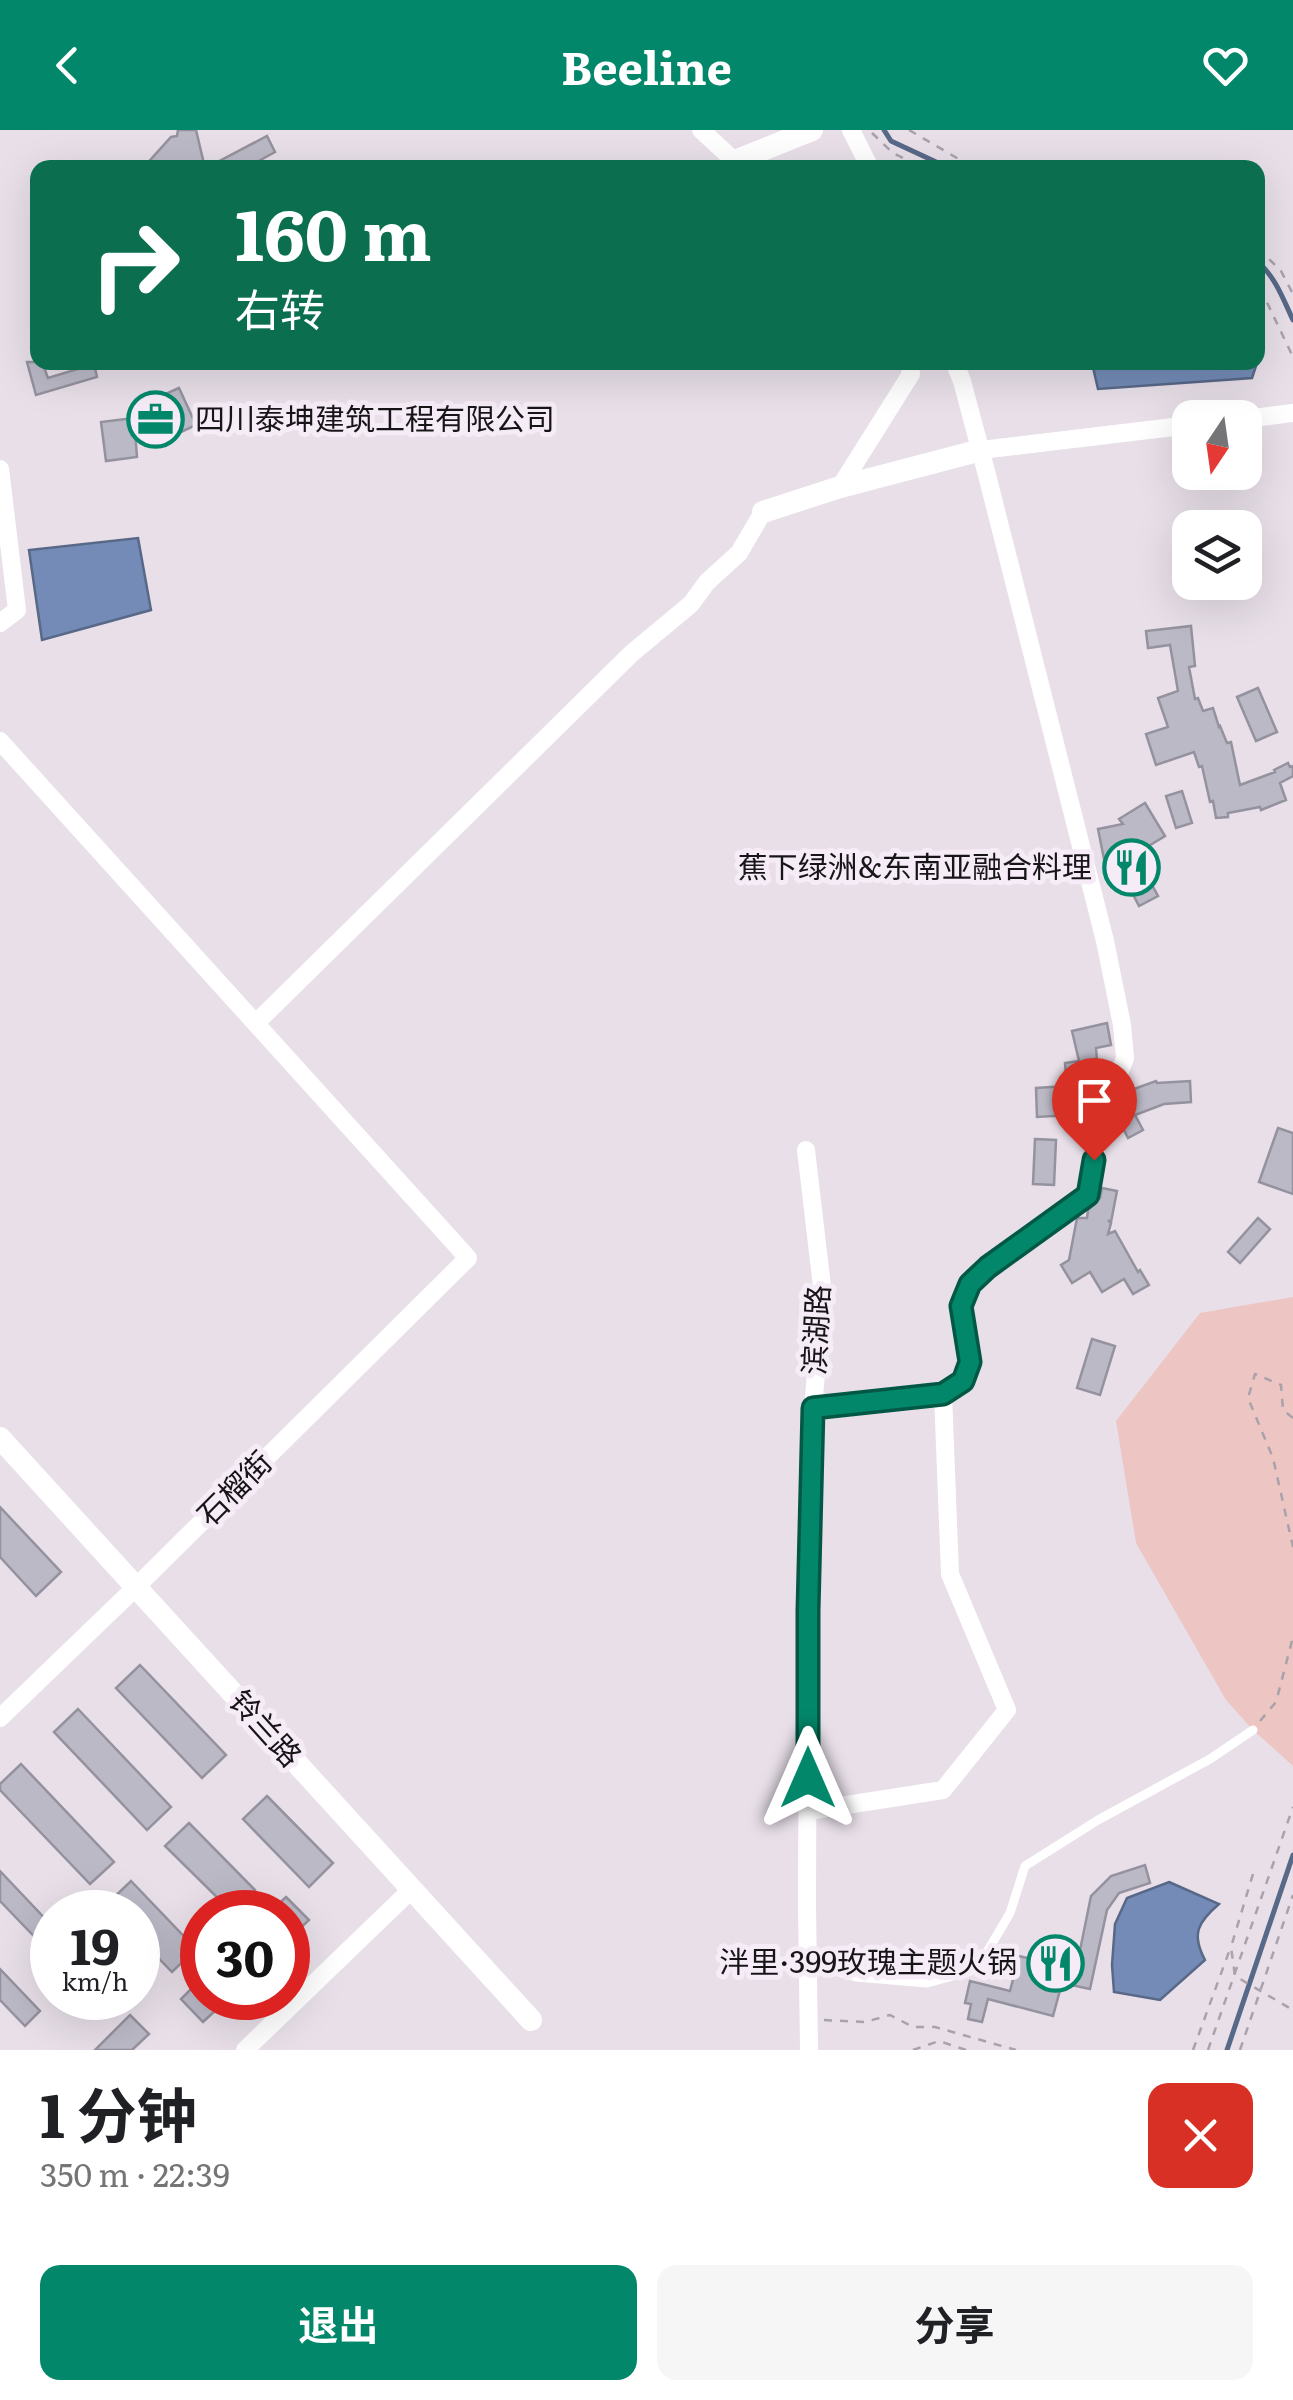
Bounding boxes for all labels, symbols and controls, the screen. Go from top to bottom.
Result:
text: Beeline [561,32,732,99]
icon: back [40,38,95,93]
icon: heart [1198,38,1253,93]
text: 160 m [235,179,432,283]
icon: right [70,200,200,330]
text: 右转 [235,274,325,341]
office icon: 四川泰坤建筑工程有限公司 [126,390,186,450]
place label: 四川泰坤建筑工程有限公司 [195,395,555,439]
north arrow [1172,400,1262,490]
map controls [1172,400,1262,600]
button: layers [1172,510,1262,600]
restaurant icon: 蕉下绿洲&东南亚融合料理 [1101,838,1161,898]
place label: 蕉下绿洲&东南亚融合料理 [738,843,1092,887]
pin [1052,1058,1137,1161]
icon: arrive [1067,1073,1122,1128]
street label: 滨湖路 [790,1284,838,1376]
street label: 石榴街 [186,1440,280,1534]
street label: 铃兰路 [221,1679,314,1775]
position arrow [756,1726,860,1830]
speed limit sign: 30 [180,1890,310,2020]
text: 19 [70,1906,120,1980]
restaurant icon: 泮里·399玫瑰主题火锅 [1026,1933,1086,1993]
place label: 泮里·399玫瑰主题火锅 [719,1938,1017,1982]
text: km/h [62,1962,128,1999]
text: 1 分钟 [40,2067,197,2156]
button: close [1148,2083,1253,2188]
text: 350 m · 22:39 [40,2149,230,2197]
button: 退出 [40,2265,637,2380]
button: 分享 [657,2265,1253,2380]

